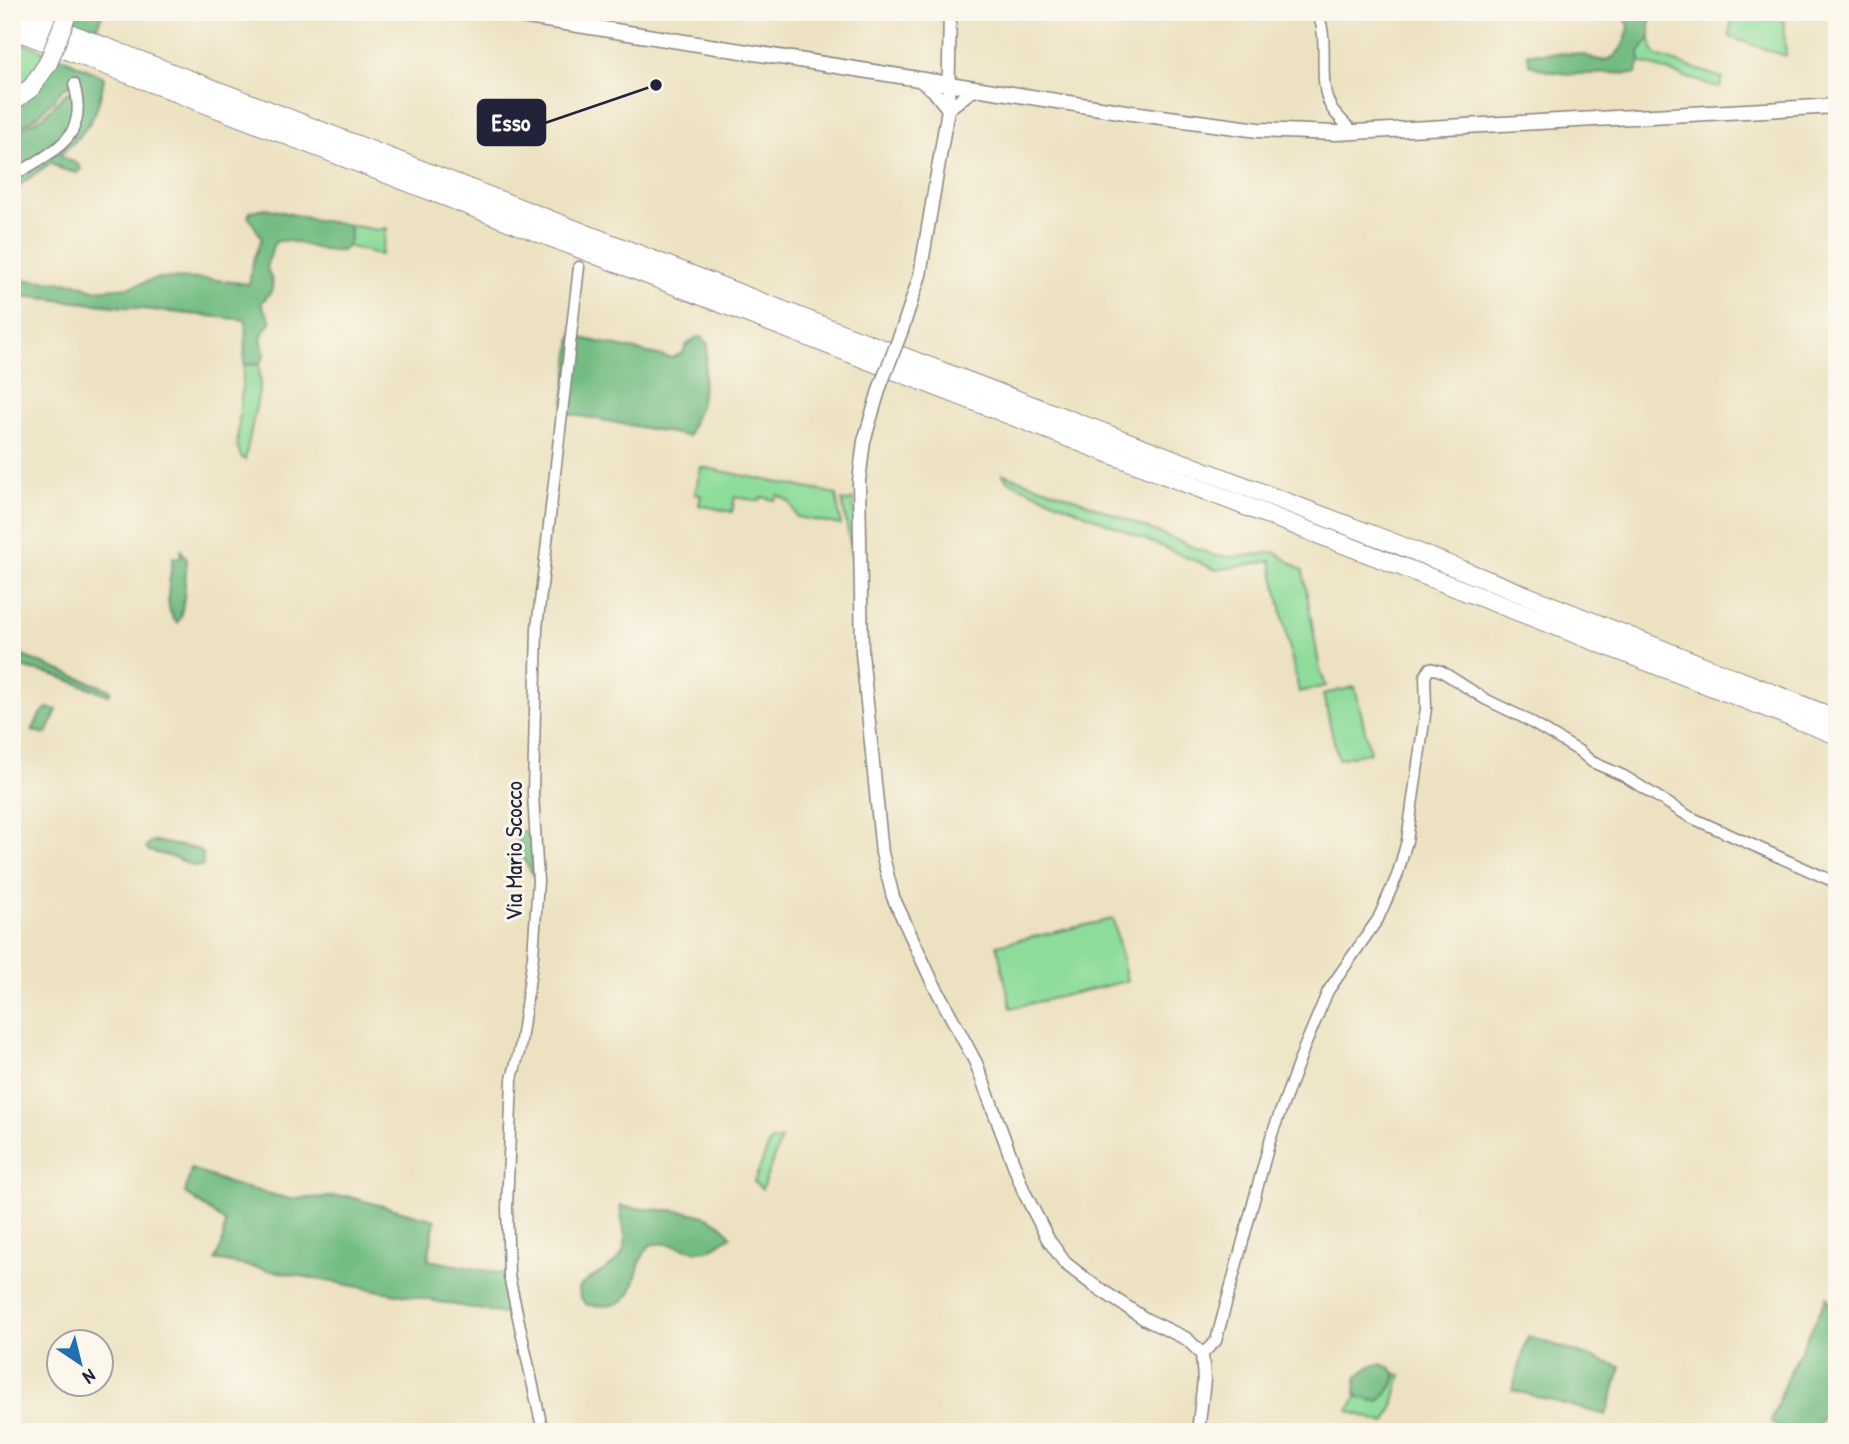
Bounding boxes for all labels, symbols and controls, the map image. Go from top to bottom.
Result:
callout: Esso [478,100,545,145]
text: Esso [492,106,531,138]
street label: Via Mario Scocco [498,781,529,921]
north arrow [46,1328,116,1398]
text: N [78,1363,101,1390]

